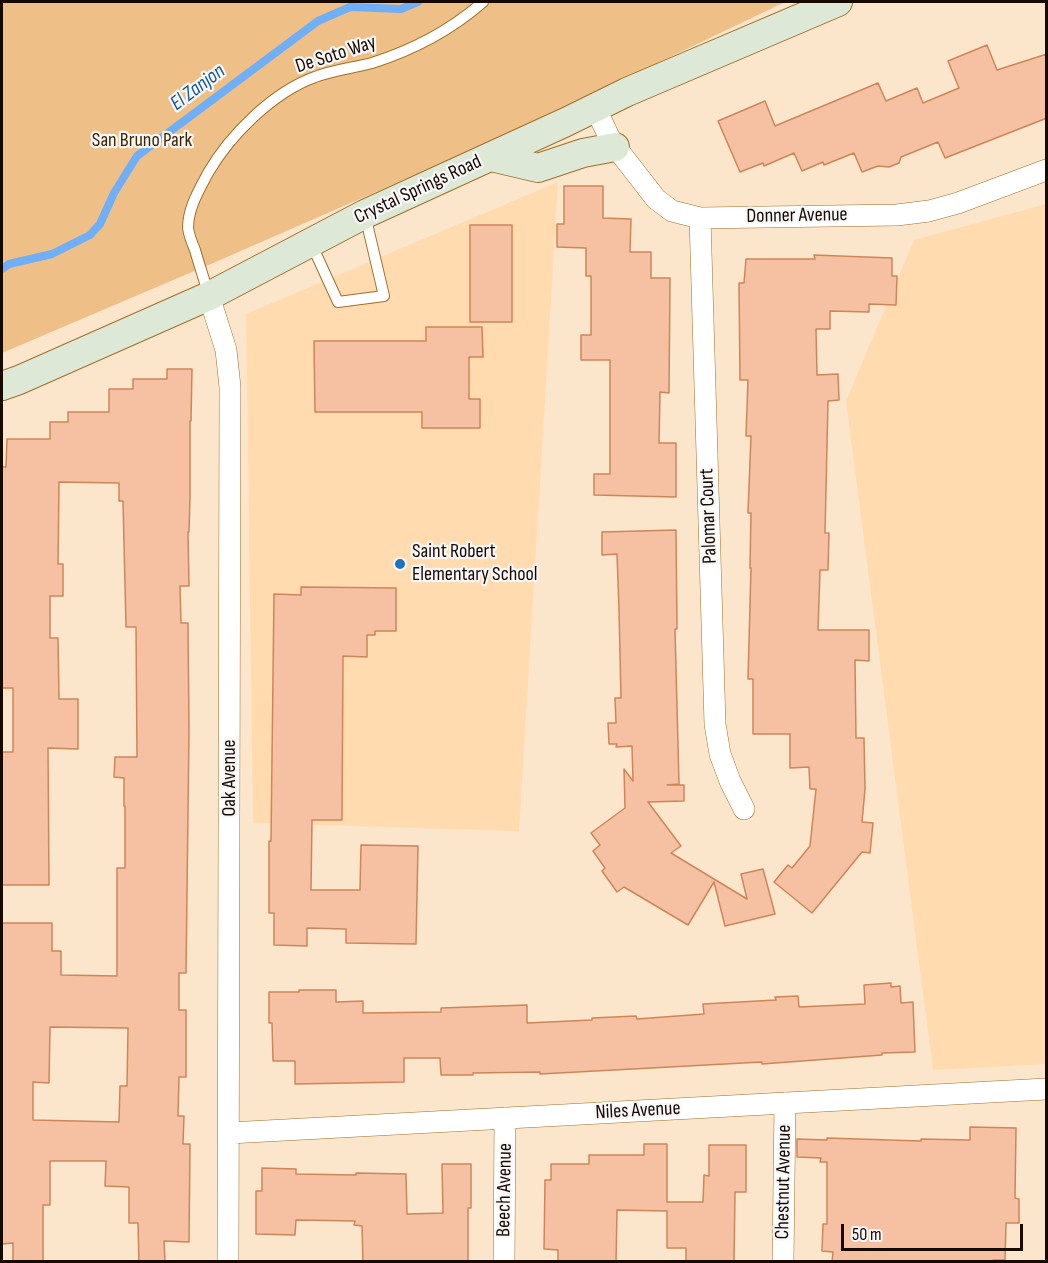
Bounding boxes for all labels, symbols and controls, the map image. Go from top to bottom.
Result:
street label: De Soto Way [293,31,379,79]
water label: El Zanjon [166,59,230,117]
park label: San Bruno Park [92,129,192,153]
street label: Crystal Springs Road [351,150,485,230]
street label: Donner Avenue [746,203,848,229]
street label: Palomar Court [695,468,723,564]
place label: Saint Robert Elementary School [412,540,538,587]
marker: Saint Robert Elementary School [393,557,407,571]
street label: Oak Avenue [218,739,242,817]
street label: Niles Avenue [595,1097,681,1125]
street label: Chestnut Avenue [771,1124,797,1240]
street label: Beech Avenue [492,1143,518,1237]
scale bar [844,1212,1026,1250]
text: 50 m [852,1224,882,1245]

